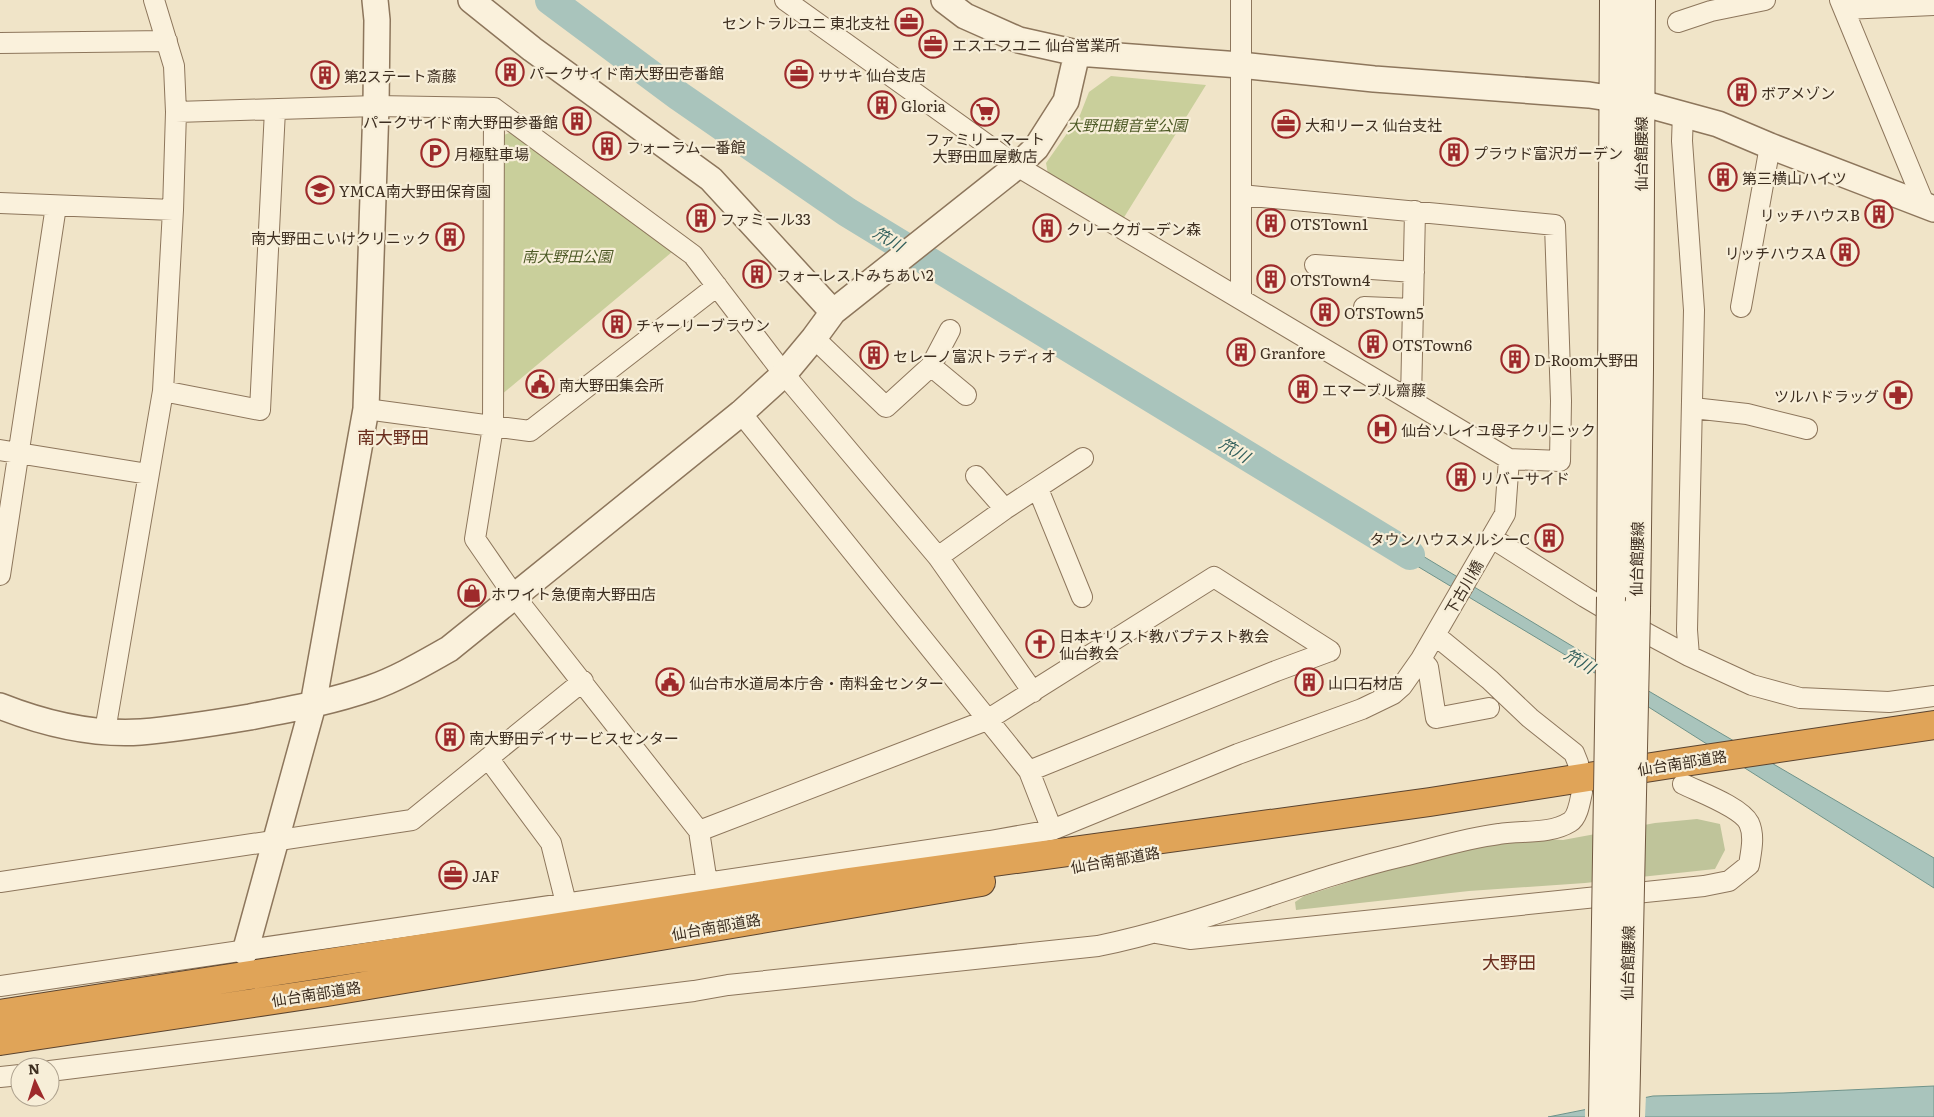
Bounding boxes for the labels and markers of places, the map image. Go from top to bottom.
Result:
office icon: セントラルユニ 東北支社 [894,7,924,37]
place label: セントラルユニ 東北支社 [722,11,890,34]
office icon: エスエフユニ 仙台営業所 [918,29,948,59]
place label: エスエフユニ 仙台営業所 [952,33,1120,56]
building icon: パークサイド南大野田壱番館 [495,57,525,87]
office icon: ササキ 仙台支店 [784,59,814,89]
building icon: 第2ステート斎藤 [310,60,340,90]
place label: パークサイド南大野田壱番館 [529,61,724,84]
place label: ササキ 仙台支店 [818,63,926,86]
place label: 第2ステート斎藤 [344,64,457,87]
building icon: ボアメゾン [1727,77,1757,107]
place label: ボアメゾン [1761,81,1835,104]
building icon: Gloria [867,90,897,120]
place label: Gloria [901,94,947,117]
supermarket icon: ファミリーマート 大野田皿屋敷店 [970,97,1000,127]
building icon: パークサイド南大野田参番館 [562,106,592,136]
office icon: 大和リース 仙台支社 [1271,109,1301,139]
place label: パークサイド南大野田参番館 [363,110,558,133]
place label: 大和リース 仙台支社 [1305,113,1442,136]
place label: ファミリーマート 大野田皿屋敷店 [925,127,1045,167]
building icon: フォーラム一番館 [592,131,622,161]
place label: フォーラム一番館 [626,135,746,158]
building icon: プラウド富沢ガーデン [1439,137,1469,167]
parking icon: 月極駐車場 [420,138,450,168]
place label: プラウド富沢ガーデン [1473,141,1623,164]
place label: 月極駐車場 [454,142,529,165]
building icon: 第三横山ハイツ [1708,162,1738,192]
place label: 第三横山ハイツ [1742,166,1847,189]
school or university icon: YMCA南大野田保育園 [305,175,335,205]
place label: YMCA南大野田保育園 [339,179,491,202]
building icon: リッチハウスB [1864,199,1894,229]
building icon: ファミール33 [686,203,716,233]
place label: リッチハウスB [1760,203,1860,226]
place label: ファミール33 [720,207,811,230]
building icon: OTSTown1 [1256,208,1286,238]
place label: OTSTown1 [1290,212,1368,235]
building icon: クリークガーデン森 [1032,213,1062,243]
place label: クリークガーデン森 [1066,217,1201,240]
building icon: 南大野田こいけクリニック [435,222,465,252]
place label: 南大野田こいけクリニック [251,226,431,249]
building icon: リッチハウスA [1830,237,1860,267]
place label: リッチハウスA [1725,241,1826,264]
building icon: フォーレストみちあい2 [742,259,772,289]
place label: フォーレストみちあい2 [776,263,934,286]
building icon: OTSTown4 [1256,264,1286,294]
place label: OTSTown4 [1290,268,1370,291]
building icon: OTSTown5 [1310,297,1340,327]
place label: OTSTown5 [1344,301,1424,324]
building icon: チャーリーブラウン [602,309,632,339]
place label: チャーリーブラウン [636,313,770,336]
building icon: OTSTown6 [1358,329,1388,359]
place label: OTSTown6 [1392,333,1472,356]
building icon: Granfore [1226,337,1256,367]
building icon: セレーノ富沢トラディオ [859,340,889,370]
place label: Granfore [1260,341,1325,364]
place label: セレーノ富沢トラディオ [893,344,1056,367]
building icon: D-Room大野田 [1500,344,1530,374]
place label: D-Room大野田 [1534,348,1638,371]
public building icon: 南大野田集会所 [525,369,555,399]
place label: 南大野田集会所 [559,373,664,396]
building icon: エマーブル齋藤 [1288,374,1318,404]
place label: エマーブル齋藤 [1322,378,1426,401]
pharmacy icon: ツルハドラッグ [1883,380,1913,410]
place label: ツルハドラッグ [1774,384,1879,407]
hospital icon: 仙台ソレイユ母子クリニック [1367,414,1397,444]
place label: 仙台ソレイユ母子クリニック [1401,418,1596,441]
building icon: リバーサイド [1446,462,1476,492]
place label: リバーサイド [1480,466,1570,489]
building icon: タウンハウスメルシーC [1534,523,1564,553]
place label: タウンハウスメルシーC [1370,527,1530,550]
shop icon: ホワイト急便南大野田店 [457,578,487,608]
place label: ホワイト急便南大野田店 [491,582,656,605]
place label: 日本キリスト教バプテスト教会 仙台教会 [1059,624,1269,664]
church icon: 日本キリスト教バプテスト教会 仙台教会 [1025,629,1055,659]
public building icon: 仙台市水道局本庁舎・南料金センター [655,667,685,697]
building icon: 山口石材店 [1294,667,1324,697]
place label: 仙台市水道局本庁舎・南料金センター [689,671,944,694]
place label: 山口石材店 [1328,671,1403,694]
building icon: 南大野田デイサービスセンター [435,722,465,752]
place label: 南大野田デイサービスセンター [469,726,679,749]
office icon: JAF [438,860,468,890]
place label: JAF [472,864,500,887]

